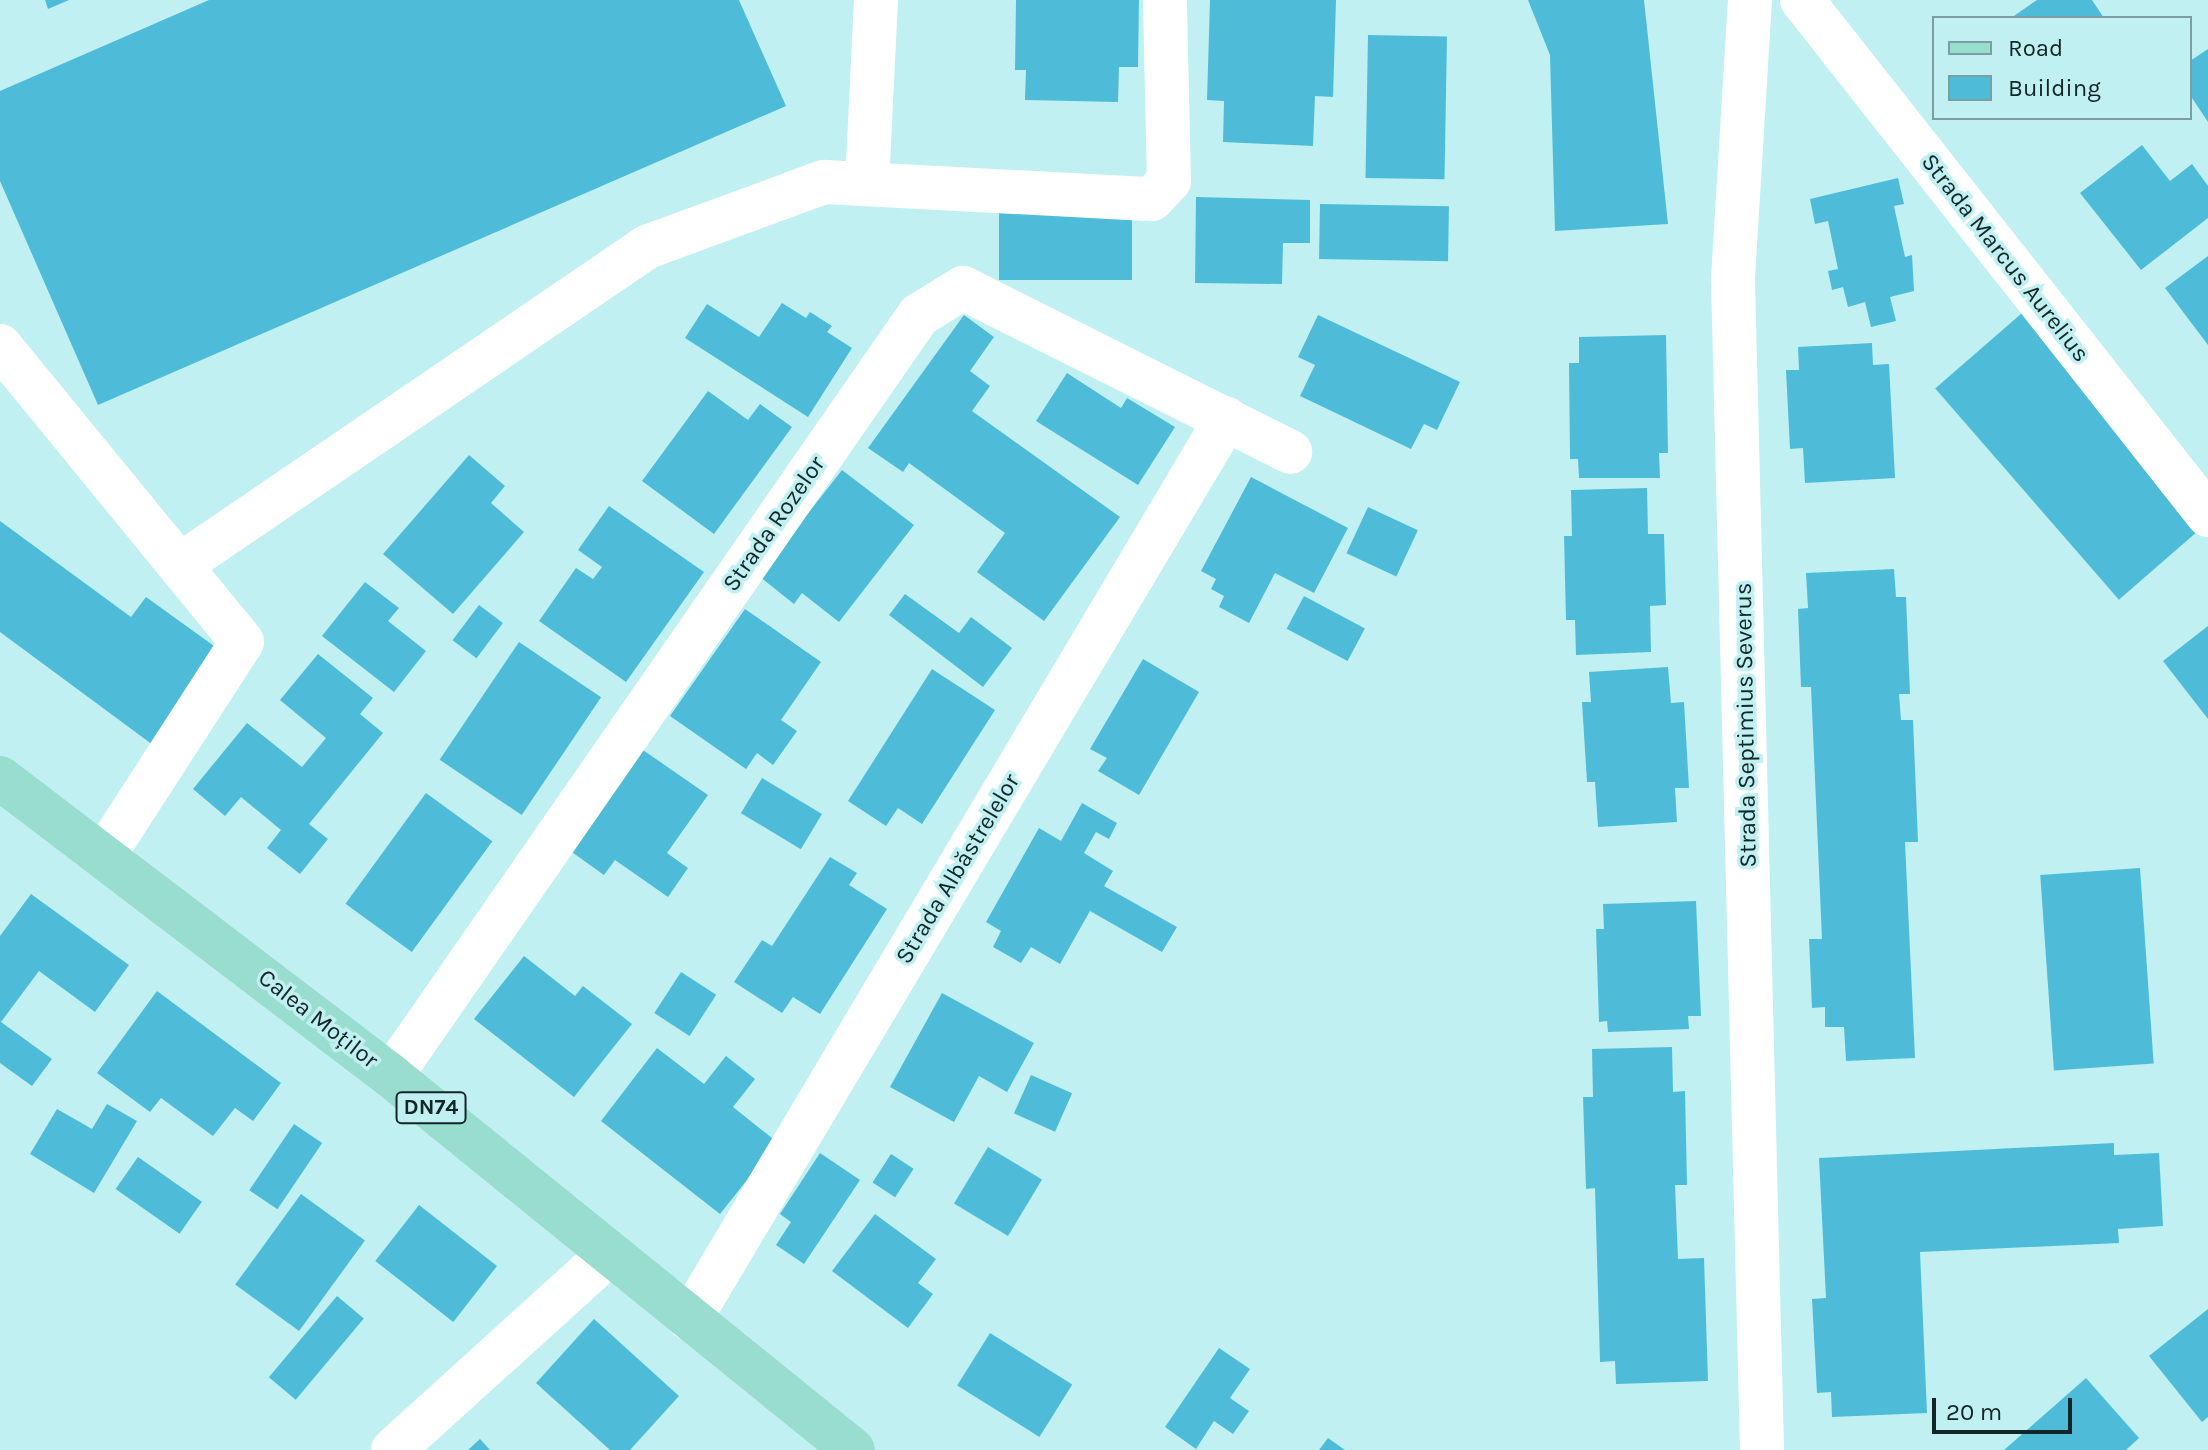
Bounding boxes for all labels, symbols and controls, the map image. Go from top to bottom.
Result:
legend [1932,16,2192,120]
text: Road [2008,34,2063,62]
text: Building [2008,74,2101,102]
street label: Strada Marcus Aurelius [1915,148,2095,368]
street label: Strada Rozelor [717,451,831,597]
street label: Strada Septimius Severus [1729,582,1763,868]
street label: Strada Albăstrelelor [890,769,1026,969]
street label: Calea Moților [252,963,384,1075]
road number: DN74 [395,1090,467,1126]
scale bar [1936,1382,2076,1432]
text: 20 m [1946,1398,2002,1426]

